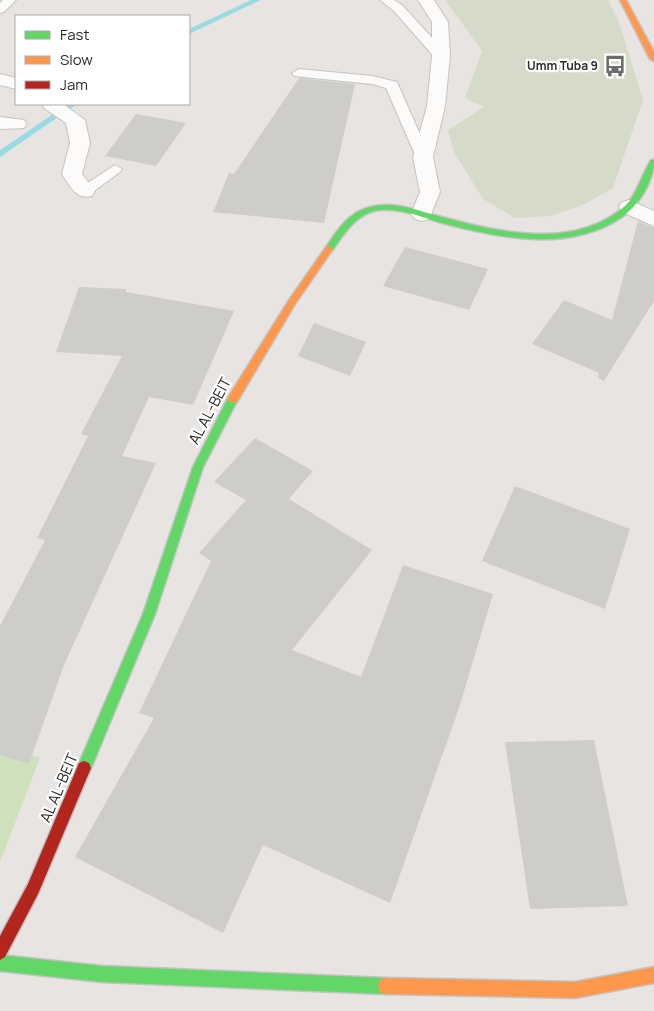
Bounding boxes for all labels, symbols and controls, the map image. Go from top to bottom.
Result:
legend [15,15,190,105]
text: Fast [60,24,89,45]
text: Slow [60,49,93,70]
bus stop icon: Umm Tuba 9 [602,53,628,79]
place label: Umm Tuba 9 [527,57,598,74]
text: Jam [60,74,88,95]
street label: AL AL-BEIT [183,374,236,448]
street label: AL AL-BEIT [35,750,82,826]

